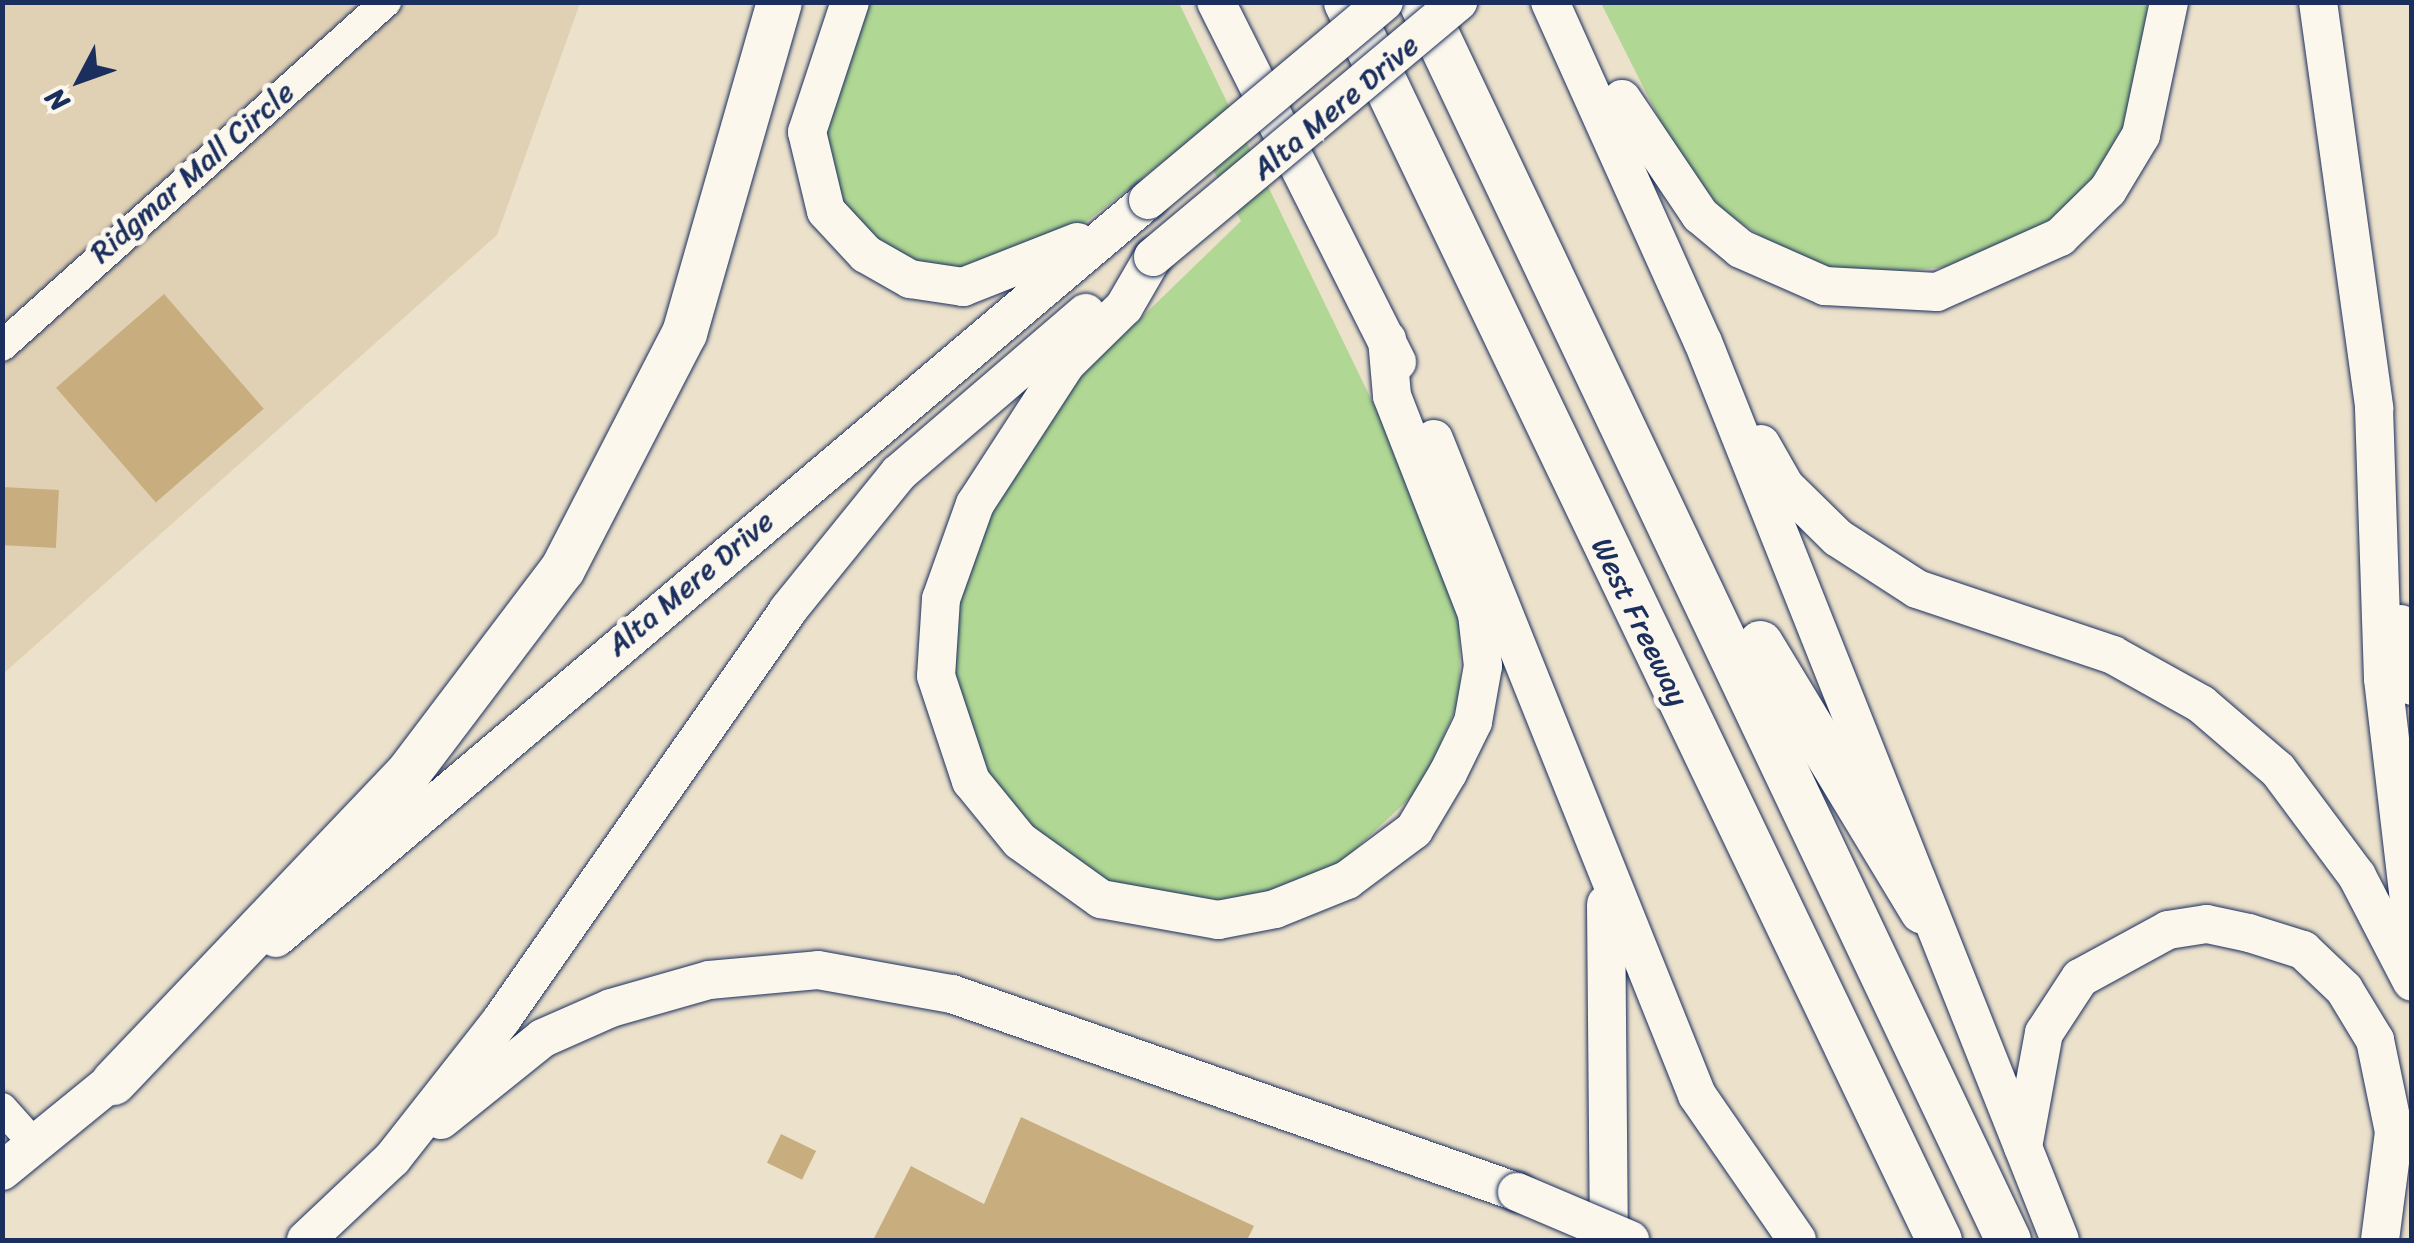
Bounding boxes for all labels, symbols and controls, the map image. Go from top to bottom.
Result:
street label: Alta Mere Drive [1244,27,1426,187]
north arrow [30,30,130,130]
street label: Ridgmar Mall Circle [83,74,301,270]
text: N [32,77,82,123]
street label: Alta Mere Drive [599,503,781,663]
street label: West Freeway [1584,531,1696,713]

